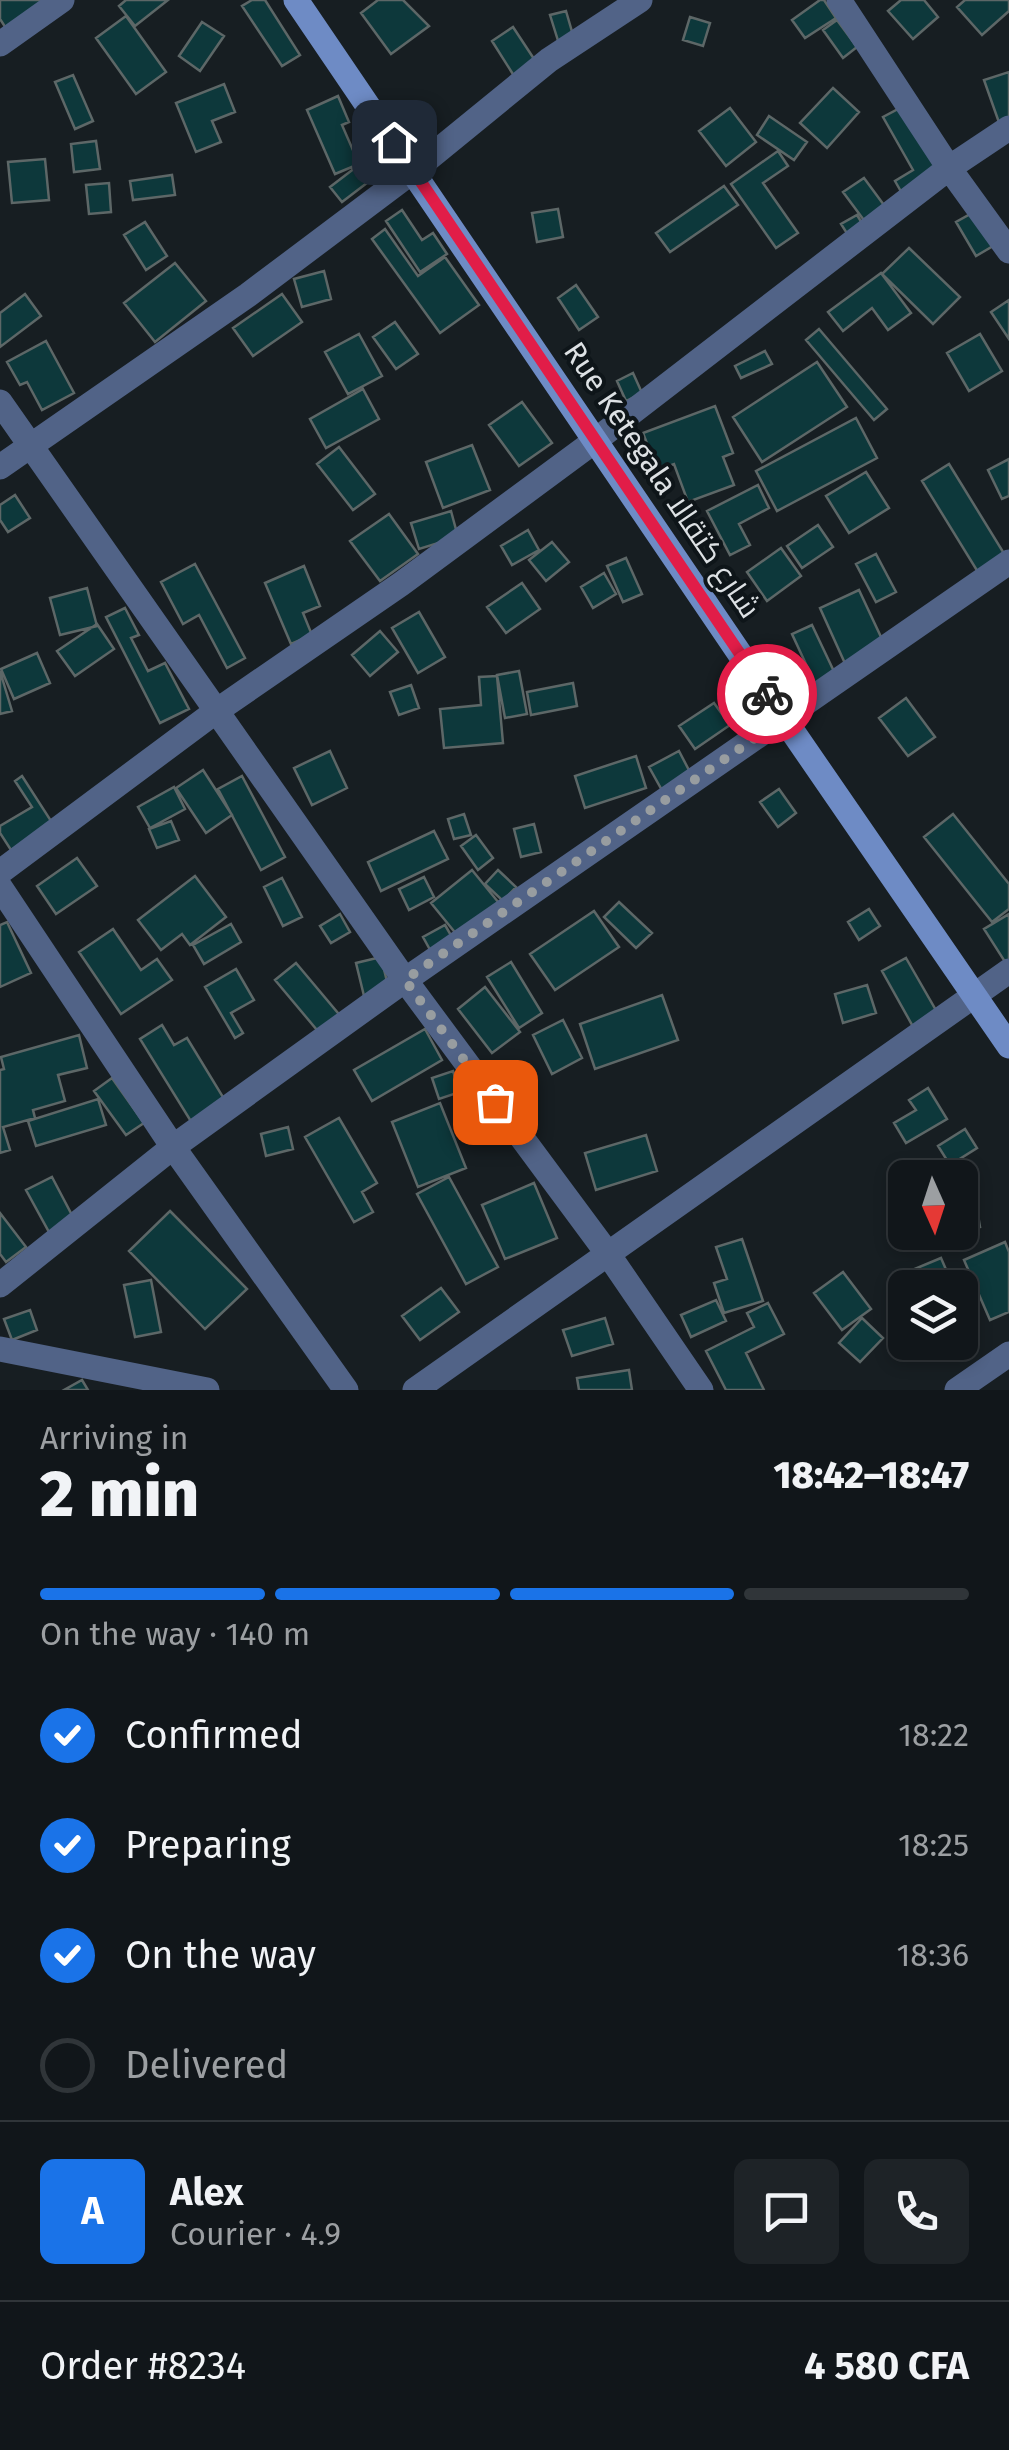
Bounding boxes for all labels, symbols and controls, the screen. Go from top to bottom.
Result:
pin [352,100,437,185]
icon: home [367,115,422,170]
street label: Rue Ketegala شارع كتقالا [554,335,768,626]
courier [717,644,817,744]
icon: bike [740,667,795,722]
pin [453,1060,538,1145]
icon: bag [468,1075,523,1130]
north arrow [888,1160,978,1250]
map controls [888,1160,978,1360]
button: layers [888,1270,978,1360]
text: Arriving in [40,1419,188,1457]
text: 18:42–18:47 [773,1452,969,1498]
text: 2 min [40,1455,199,1533]
text: On the way · 140 m [40,1615,310,1653]
icon: check [40,1708,95,1763]
text: Confirmed [125,1712,303,1758]
text: 18:22 [898,1716,969,1754]
icon: check [40,1818,95,1873]
text: Preparing [125,1822,291,1868]
text: 18:25 [898,1826,969,1864]
icon: check [40,1928,95,1983]
text: On the way [125,1932,316,1978]
text: 18:36 [897,1936,969,1974]
text: Delivered [125,2042,288,2088]
button: chat [734,2159,839,2264]
button: phone [864,2159,969,2264]
text: Alex [170,2169,243,2215]
text: A [81,2188,104,2234]
text: Courier · 4.9 [170,2215,341,2253]
text: Order #8234 [40,2343,246,2389]
text: 4 580 CFA [804,2343,969,2389]

